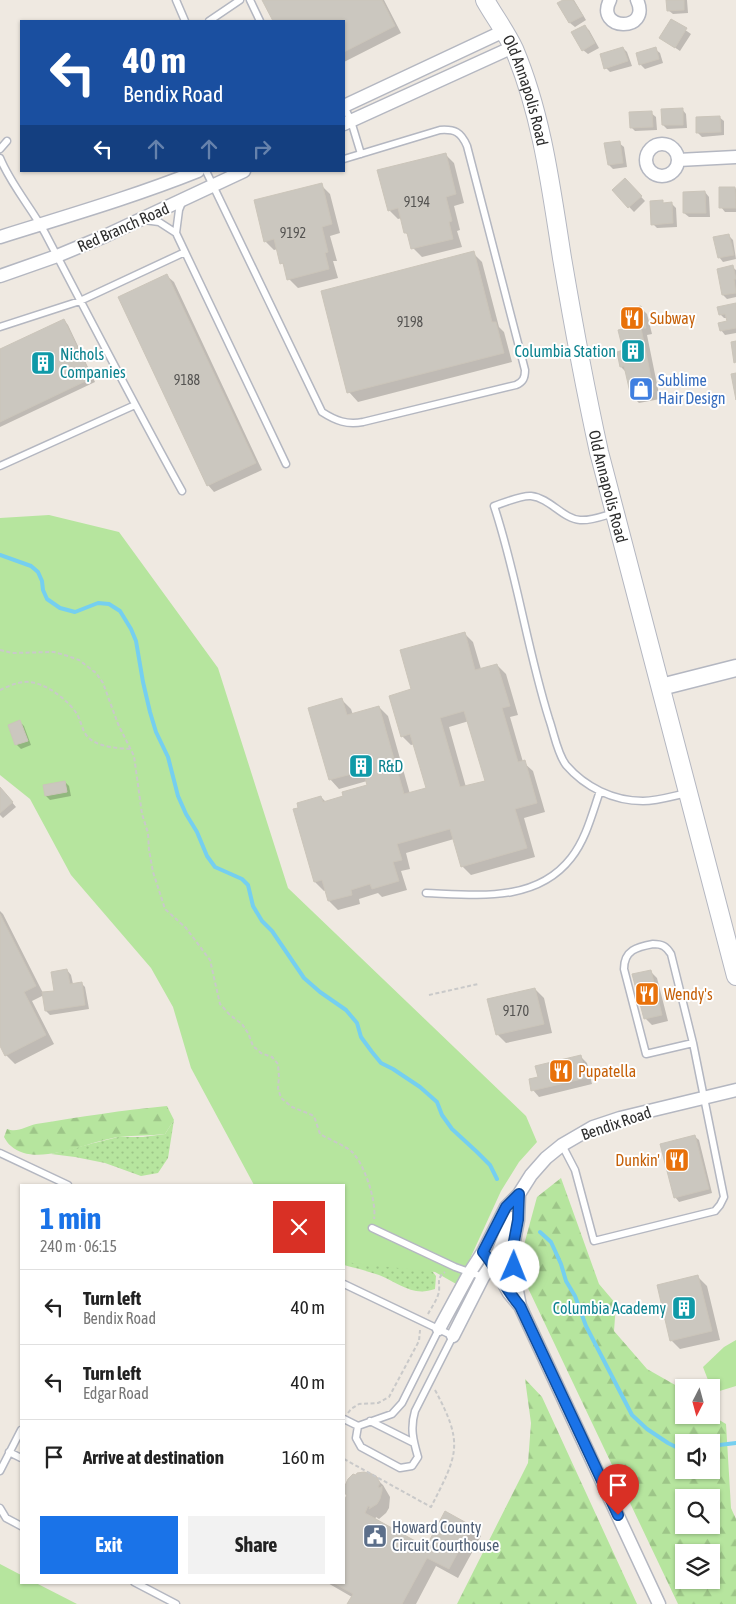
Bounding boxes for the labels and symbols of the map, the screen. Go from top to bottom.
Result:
street label: Old Annapolis Road [499,32,552,147]
house number: 9194 [404,194,431,210]
street label: Red Branch Road [74,199,172,255]
house number: 9192 [280,225,306,241]
restaurant icon: Subway [619,305,645,331]
place label: Subway [650,309,696,328]
house number: 9198 [397,314,424,330]
building icon: Columbia Station [620,338,646,364]
place label: Columbia Station [515,342,616,360]
place label: Nichols Companies [60,345,126,382]
building icon: Nichols Companies [30,350,56,376]
place label: Sublime Hair Design [658,371,726,408]
house number: 9188 [174,372,201,388]
shop icon: Sublime Hair Design [628,376,654,402]
street label: Old Annapolis Road [586,428,631,545]
building icon: R&D [348,753,374,779]
place label: R&D [378,757,403,775]
restaurant icon: Wendy's [634,981,660,1007]
place label: Wendy's [664,985,713,1004]
house number: 9170 [503,1003,530,1019]
restaurant icon: Pupatella [548,1058,574,1084]
place label: Pupatella [578,1062,636,1081]
street label: Bendix Road [579,1103,653,1143]
restaurant icon: Dunkin' [664,1147,690,1173]
place label: Dunkin' [615,1151,660,1169]
position arrow [487,1240,539,1292]
building icon: Columbia Academy [671,1295,697,1321]
place label: Columbia Academy [553,1299,666,1318]
north arrow [675,1379,720,1424]
pin [597,1464,639,1515]
place label: Howard County Circuit Courthouse [392,1518,499,1554]
public building icon: Howard County Circuit Courthouse [362,1523,388,1549]

